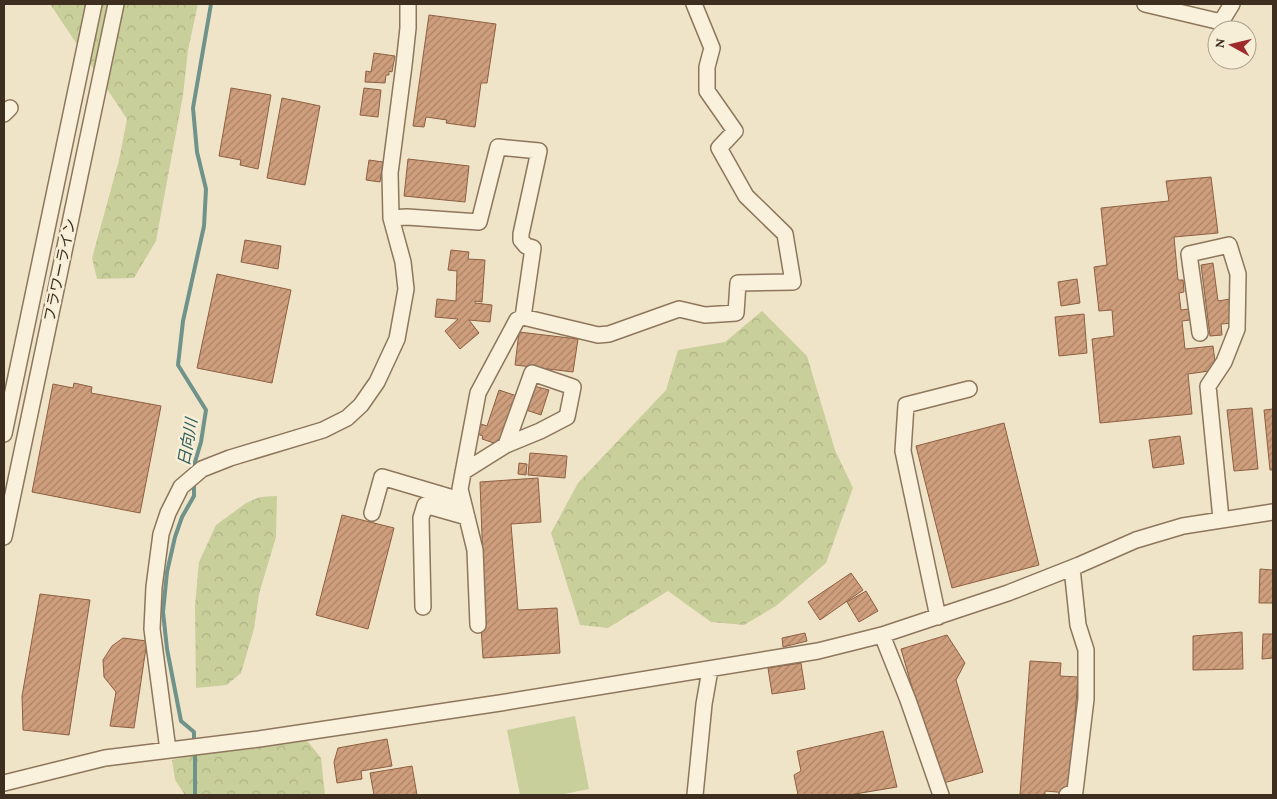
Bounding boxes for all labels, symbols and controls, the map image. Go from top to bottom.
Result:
north arrow [1207,20,1257,70]
text: N [1211,37,1228,49]
street label: フラワーライン [41,217,79,323]
water label: 日向川 [175,415,200,467]

